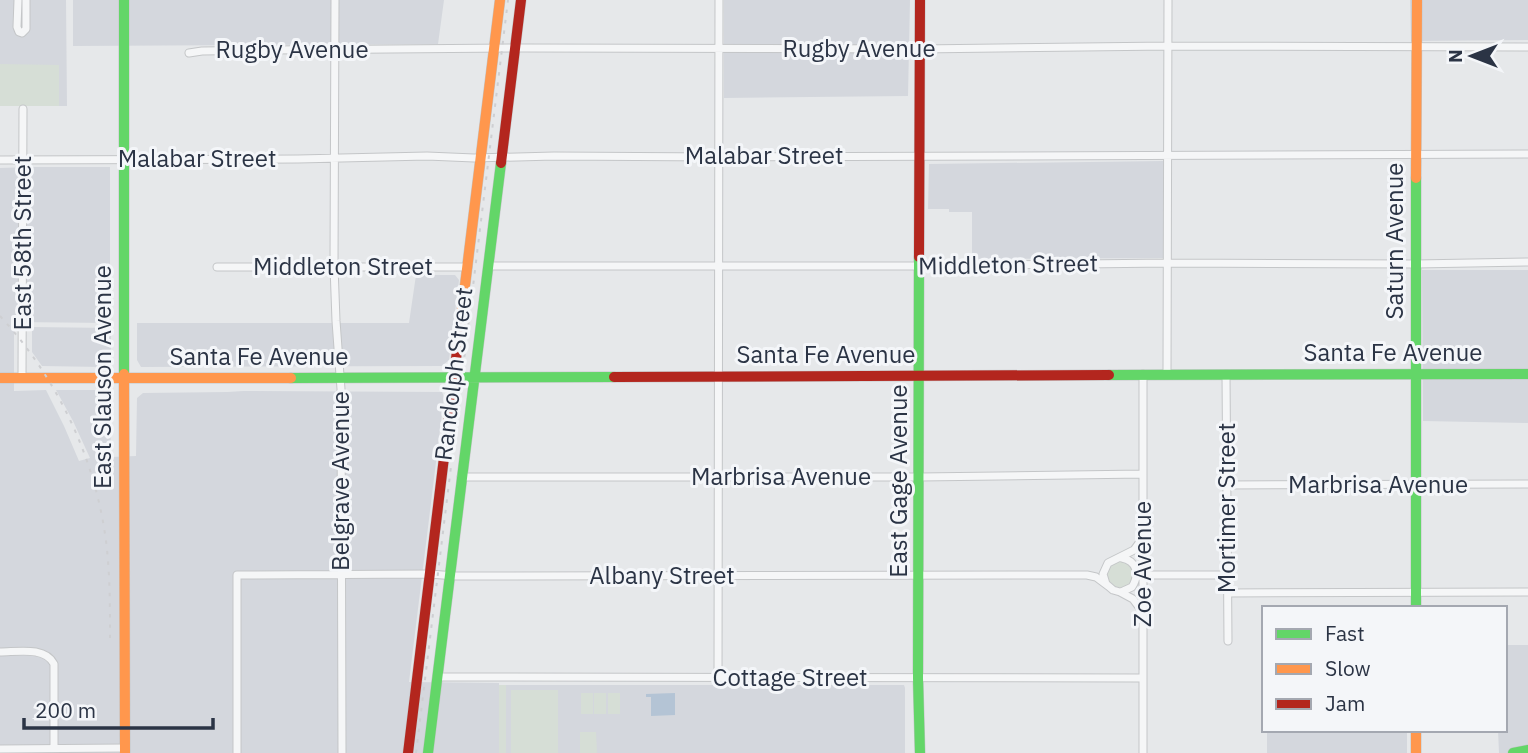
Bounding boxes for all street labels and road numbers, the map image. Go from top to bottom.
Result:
street label: Rugby Avenue [782,32,936,64]
street label: Rugby Avenue [215,33,369,65]
street label: Malabar Street [685,139,843,171]
street label: Malabar Street [118,142,276,174]
street label: East 58th Street [6,156,38,330]
street label: Saturn Avenue [1378,162,1410,320]
street label: Middleton Street [918,246,1098,282]
street label: Middleton Street [253,250,433,282]
street label: East Slauson Avenue [86,265,118,489]
street label: Randolph Street [426,285,480,462]
street label: Santa Fe Avenue [1303,336,1483,368]
street label: Santa Fe Avenue [736,338,916,370]
street label: Santa Fe Avenue [169,340,349,372]
street label: East Gage Avenue [882,384,914,578]
street label: Belgrave Avenue [324,391,356,571]
street label: Mortimer Street [1210,423,1242,593]
street label: Marbrisa Avenue [691,460,871,492]
street label: Marbrisa Avenue [1288,468,1468,500]
street label: Zoe Avenue [1126,501,1158,627]
street label: Albany Street [589,559,735,591]
street label: Cottage Street [713,661,868,693]

